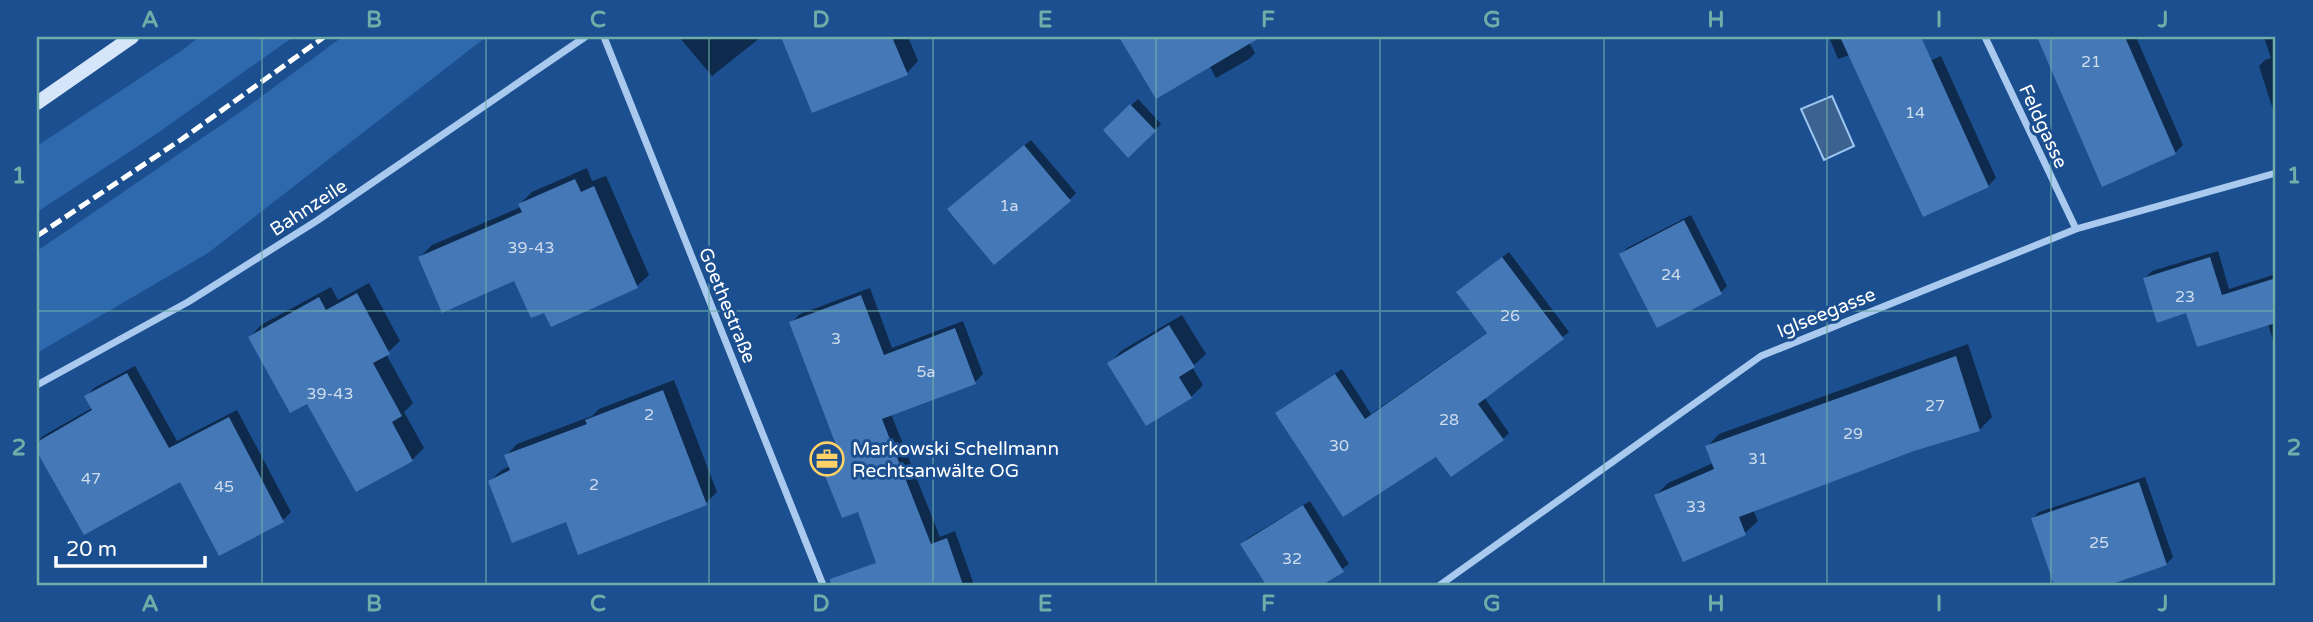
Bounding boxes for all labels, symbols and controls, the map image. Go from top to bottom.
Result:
text: A [141,6,159,34]
text: B [366,6,382,34]
text: C [590,6,606,34]
text: D [812,6,830,34]
text: E [1038,6,1052,34]
text: F [1261,6,1275,34]
text: G [1483,6,1501,34]
text: H [1707,6,1725,34]
text: I [1936,6,1942,34]
text: J [2157,6,2168,34]
house number: 21 [2081,52,2101,72]
street label: Feldgasse [2014,81,2072,172]
house number: 14 [1905,103,1925,123]
text: 1 [12,162,26,190]
text: 1 [2287,162,2301,190]
street label: Bahnzeile [266,175,351,241]
house number: 1a [999,196,1019,216]
house number: 39-43 [508,238,554,258]
street label: Goethestraße [694,244,760,366]
house number: 24 [1661,265,1681,285]
street label: Iglseegasse [1774,283,1879,343]
house number: 23 [2175,287,2195,307]
house number: 26 [1500,306,1520,326]
house number: 3 [831,329,841,349]
house number: 5a [916,362,936,382]
house number: 39-43 [307,384,353,404]
house number: 27 [1925,396,1945,416]
house number: 2 [644,405,654,425]
house number: 28 [1439,410,1459,430]
house number: 29 [1843,424,1863,444]
text: 2 [12,434,26,462]
text: 2 [2287,434,2301,462]
house number: 30 [1329,436,1349,456]
place label: Markowski Schellmann Rechtsanwälte OG [852,438,1059,482]
office icon: Markowski Schellmann Rechtsanwälte OG [808,440,846,478]
house number: 31 [1748,449,1768,469]
house number: 47 [81,469,101,489]
house number: 2 [589,475,599,495]
house number: 45 [214,477,234,497]
house number: 33 [1686,497,1706,517]
scale bar [56,524,205,568]
house number: 25 [2089,533,2109,553]
text: 20 m [66,537,117,562]
house number: 32 [1282,549,1302,569]
text: A [141,590,159,618]
text: B [366,590,382,618]
text: C [590,590,606,618]
text: D [812,590,830,618]
text: E [1038,590,1052,618]
text: F [1261,590,1275,618]
text: G [1483,590,1501,618]
text: H [1707,590,1725,618]
text: I [1936,590,1942,618]
text: J [2157,590,2168,618]

